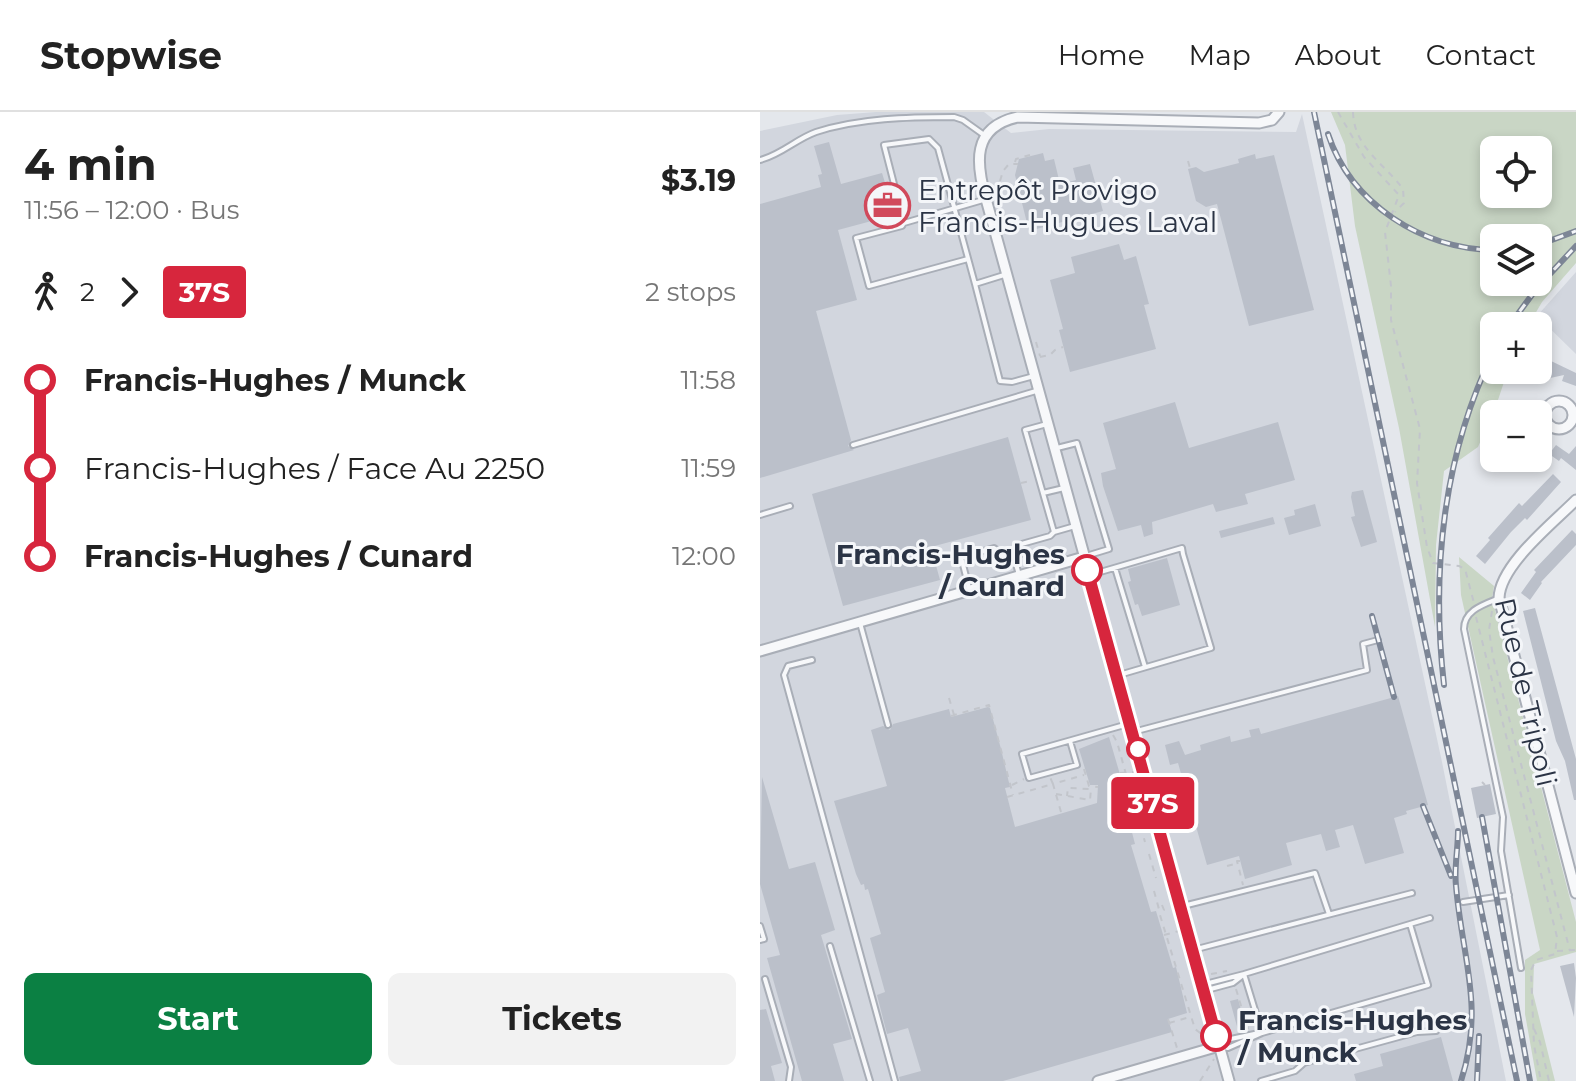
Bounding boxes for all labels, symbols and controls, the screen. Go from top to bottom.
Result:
text: Stopwise [40,32,222,79]
text: Home [1058,38,1145,72]
text: Map [1189,38,1251,72]
text: About [1295,38,1382,72]
text: Contact [1426,38,1536,72]
map controls [1480,136,1552,472]
button: locate [1480,136,1552,208]
text: 4 min [24,137,157,191]
text: $3.19 [661,162,736,199]
place label: Entrepôt Provigo Francis-Hugues Laval [918,173,1217,239]
office icon: Entrepôt Provigo Francis-Hugues Laval [863,182,911,230]
text: 11:56 – 12:00 · Bus [24,194,240,226]
button: layers [1480,224,1552,296]
icon: walk [24,270,68,314]
icon: forward [107,270,151,314]
text: 37S [179,275,230,309]
text: 2 [80,276,95,308]
text: 2 stops [645,276,736,308]
button: + [1480,312,1552,384]
text: Francis-Hughes / Munck [84,362,466,399]
text: 11:58 [680,364,736,396]
button: − [1480,400,1552,472]
text: Francis-Hughes / Face Au 2250 [84,450,545,487]
text: 11:59 [681,452,736,484]
place label: Francis-Hughes / Cunard [836,537,1065,603]
text: Francis-Hughes / Cunard [84,538,473,575]
text: 12:00 [672,540,736,572]
marker: Francis-Hughes / Cunard [1072,555,1102,585]
street label: Rue de Tripoli [1488,594,1564,790]
unlabelled marker [1127,738,1149,760]
line badge: 37S [1107,777,1199,829]
text: 37S [1127,786,1179,820]
button: Start [24,973,372,1065]
button: Tickets [388,973,736,1065]
place label: Francis-Hughes / Munck [1237,1003,1467,1069]
marker: Francis-Hughes / Munck [1201,1021,1231,1051]

